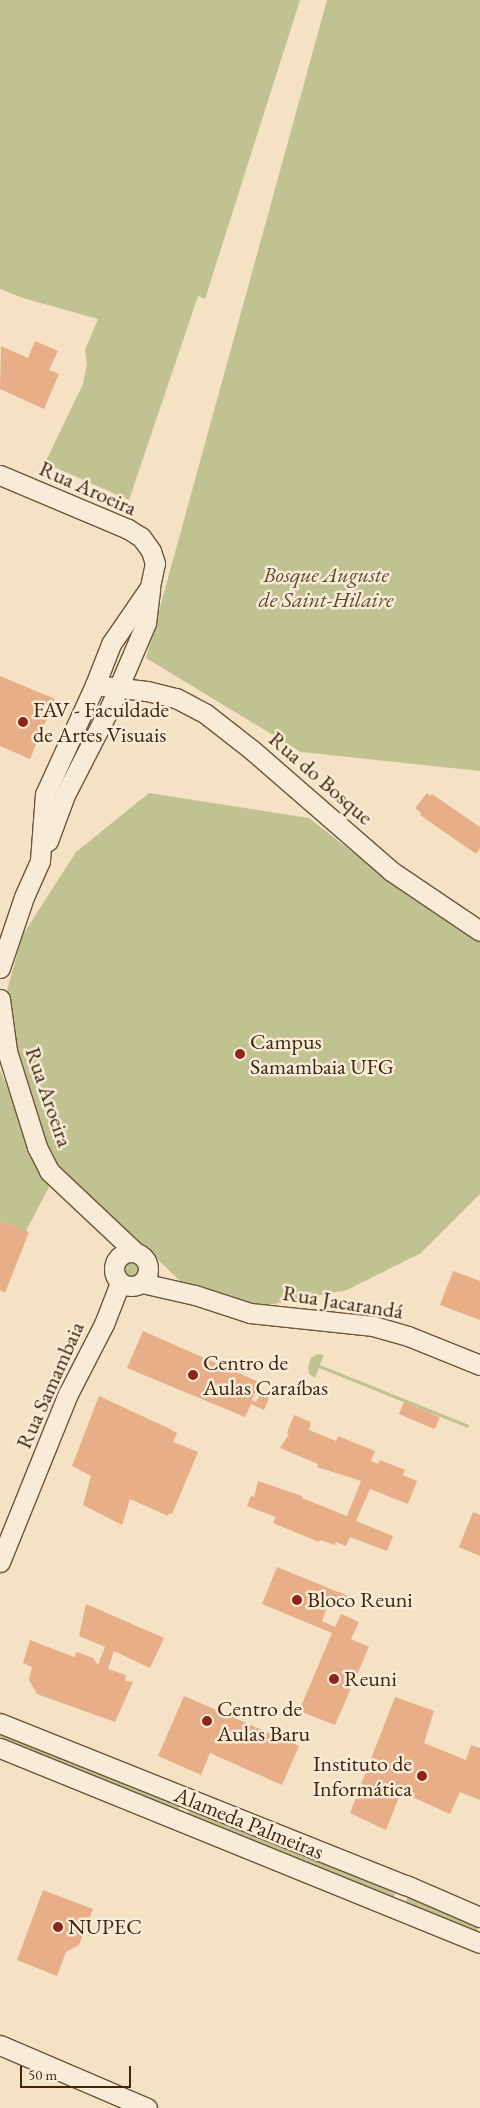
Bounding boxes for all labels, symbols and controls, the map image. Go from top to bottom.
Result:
street label: Rua Aroeira [35,455,141,521]
park label: Bosque Auguste de Saint-Hilaire [258,561,394,612]
place label: FAV - Faculdade de Artes Visuais [33,696,169,748]
marker: FAV - Faculdade de Artes Visuais [17,716,29,728]
street label: Rua do Bosque [263,726,379,830]
place label: Campus Samambaia UFG [250,1028,394,1080]
street label: Rua Aroeira [20,1044,78,1150]
marker: Campus Samambaia UFG [234,1048,246,1060]
street label: Rua Jacarandá [281,1279,405,1325]
street label: Rua Samambaia [10,1317,90,1453]
place label: Centro de Aulas Caraíbas [203,1349,328,1400]
marker: Centro de Aulas Caraíbas [187,1369,199,1381]
place label: Bloco Reuni [307,1587,413,1613]
marker: Bloco Reuni [291,1594,303,1606]
place label: Reuni [344,1666,397,1692]
marker: Reuni [328,1673,340,1685]
place label: Centro de Aulas Baru [217,1695,310,1746]
marker: Centro de Aulas Baru [201,1715,213,1727]
place label: Instituto de Informática [313,1750,412,1802]
marker: Instituto de Informática [416,1770,428,1782]
street label: Alameda Palmeiras [171,1781,327,1865]
place label: NUPEC [68,1914,142,1940]
marker: NUPEC [52,1921,64,1933]
scale bar [22,2056,134,2088]
text: 50 m [28,2065,57,2084]

